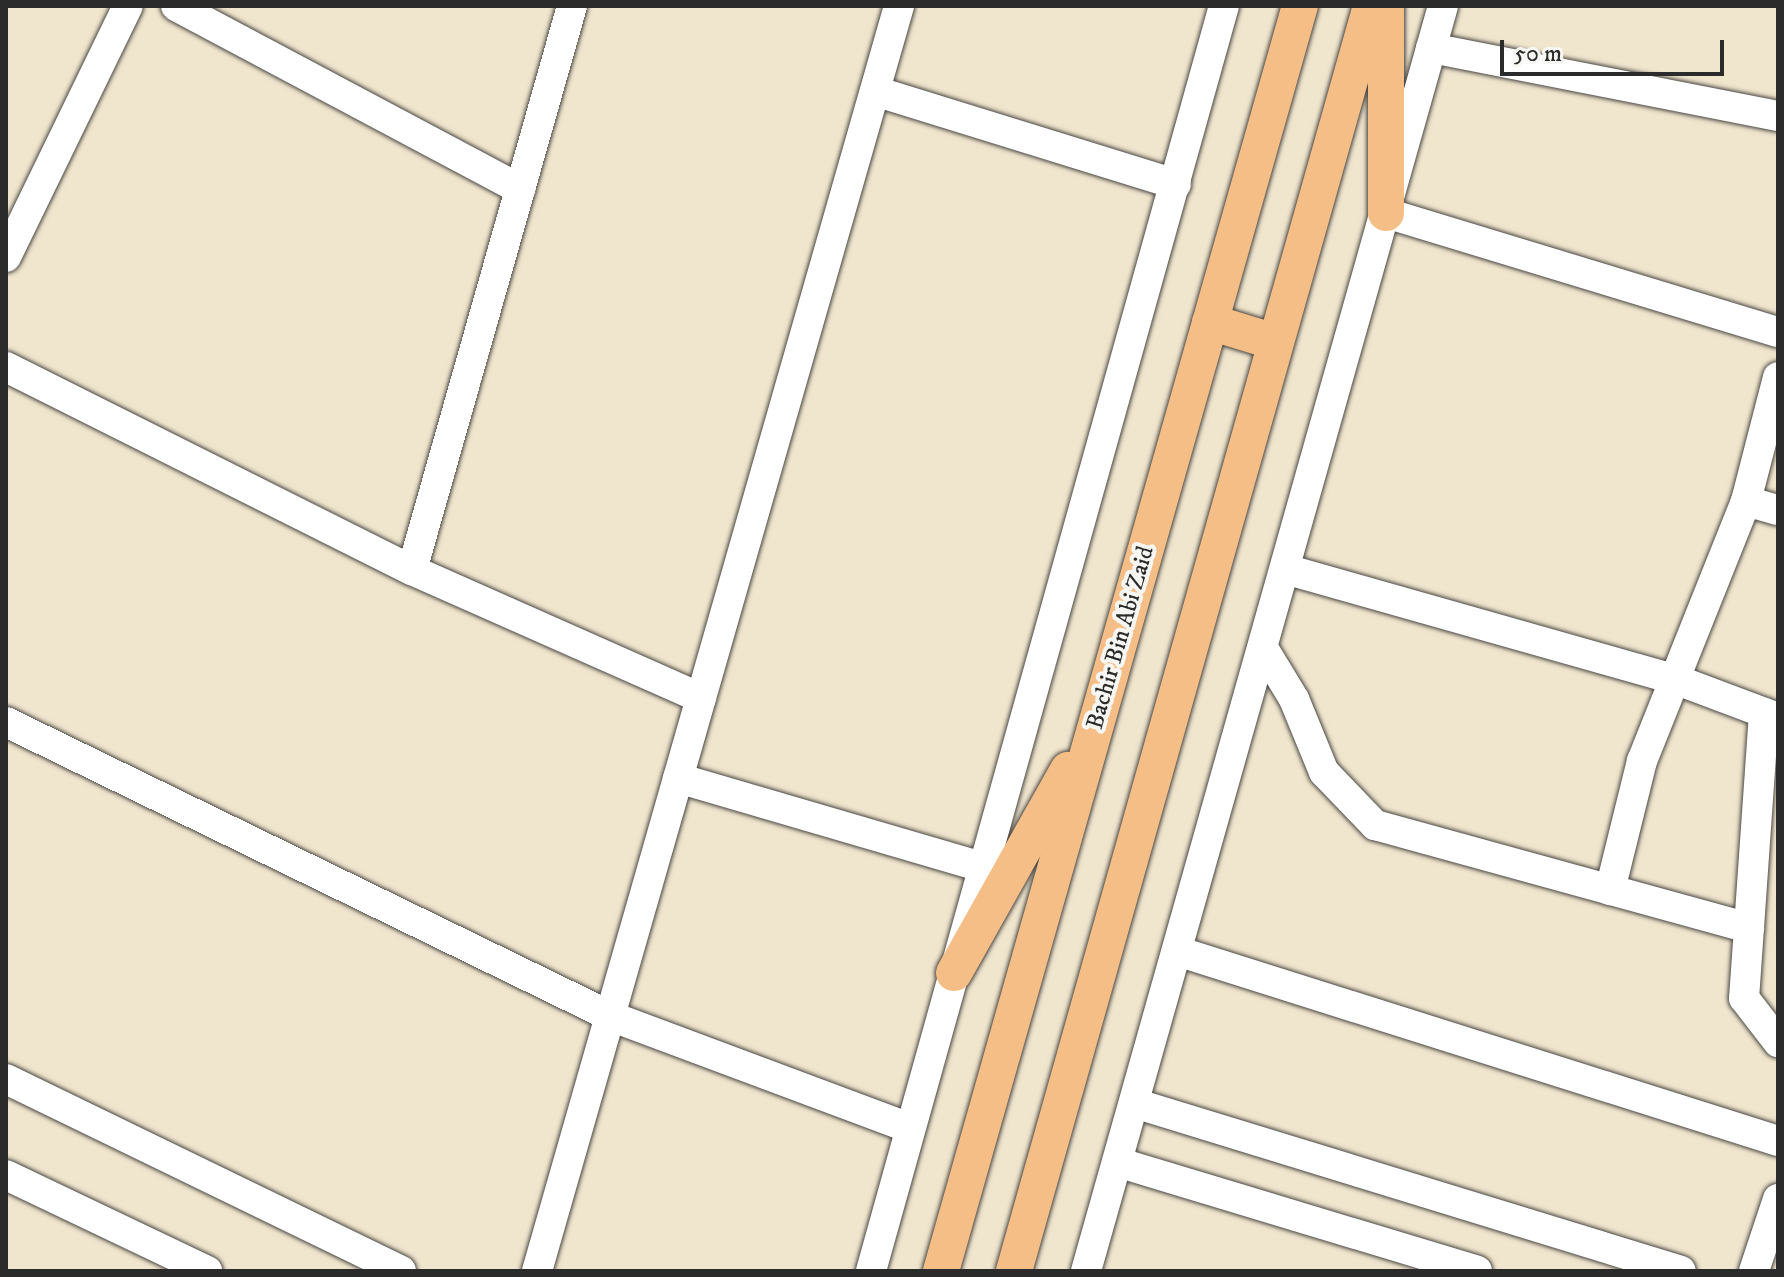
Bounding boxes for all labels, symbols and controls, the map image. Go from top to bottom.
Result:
scale bar [1504,24,1728,74]
text: 50 m [1514,39,1562,69]
street label: Bachir Bin Abi Zaid [1081,543,1161,733]

